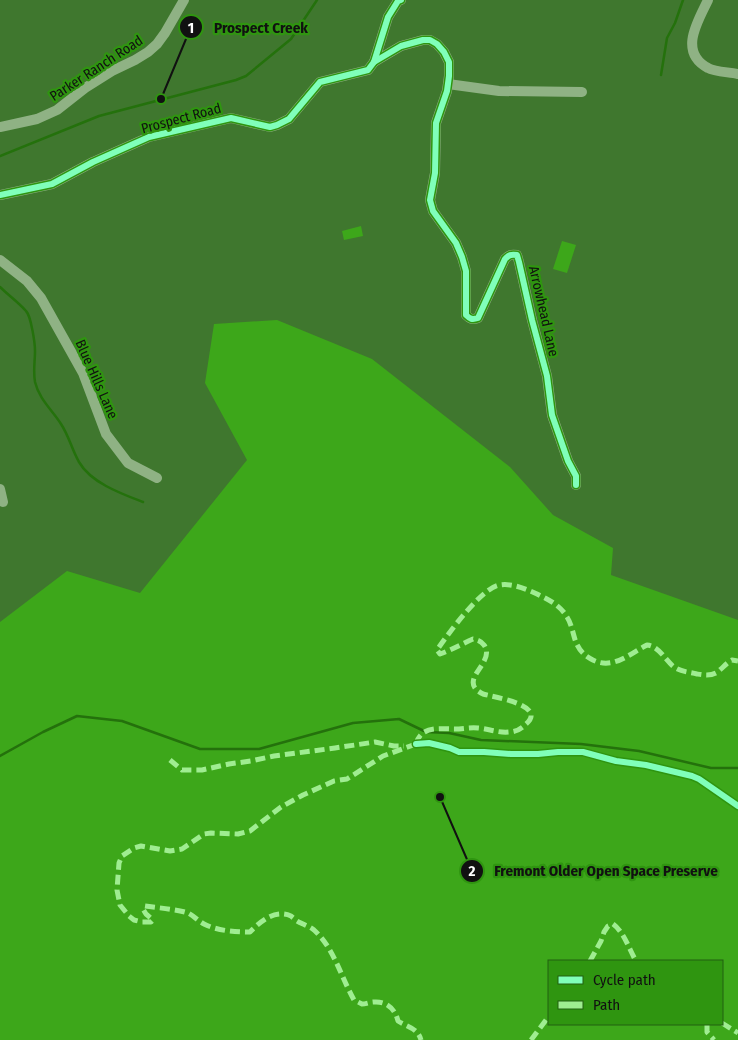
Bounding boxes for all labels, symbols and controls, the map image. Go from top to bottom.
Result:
callout: Prospect Creek [179,12,317,42]
text: 1 [188,19,194,37]
text: Prospect Creek [214,19,308,37]
street label: Parker Ranch Road [47,32,146,105]
street label: Prospect Road [139,100,223,137]
street label: Arrowhead Lane [525,264,562,358]
street label: Blue Hills Lane [72,337,122,421]
callout: Fremont Older Open Space Preserve [459,856,728,886]
text: 2 [468,862,476,880]
text: Fremont Older Open Space Preserve [494,862,718,880]
legend [548,960,723,1025]
text: Cycle path [593,971,656,989]
text: Path [593,996,620,1014]

